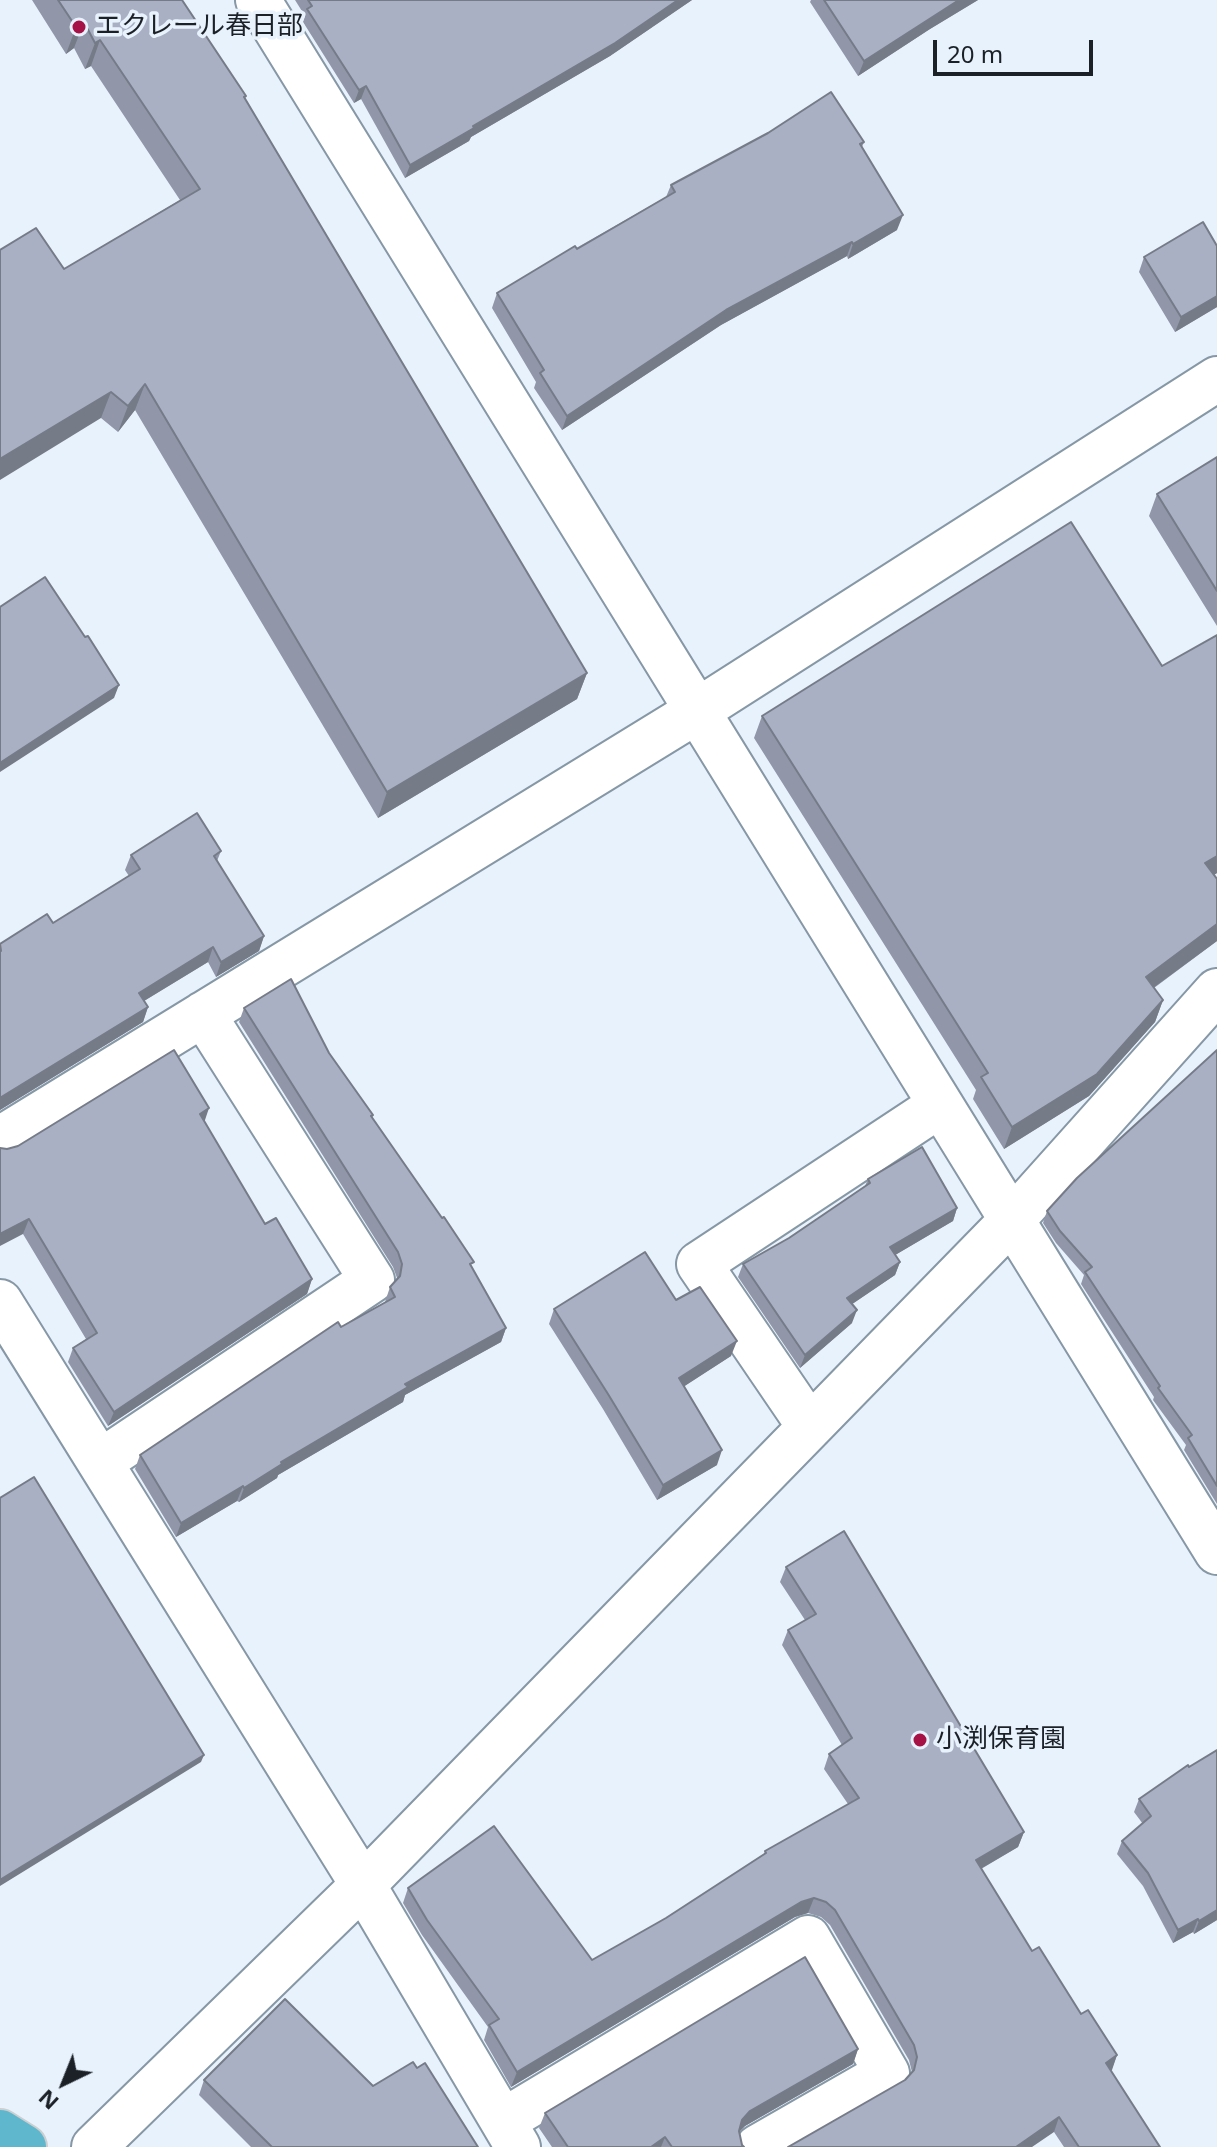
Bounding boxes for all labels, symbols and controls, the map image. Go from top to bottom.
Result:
place label: エクレール春日部 [95,11,303,43]
marker: エクレール春日部 [70,18,88,36]
scale bar [937,24,1097,74]
text: 20 m [947,37,1003,70]
place label: 小渕保育園 [936,1724,1066,1756]
marker: 小渕保育園 [911,1731,929,1749]
north arrow [24,2043,104,2123]
text: N [31,2083,64,2118]

